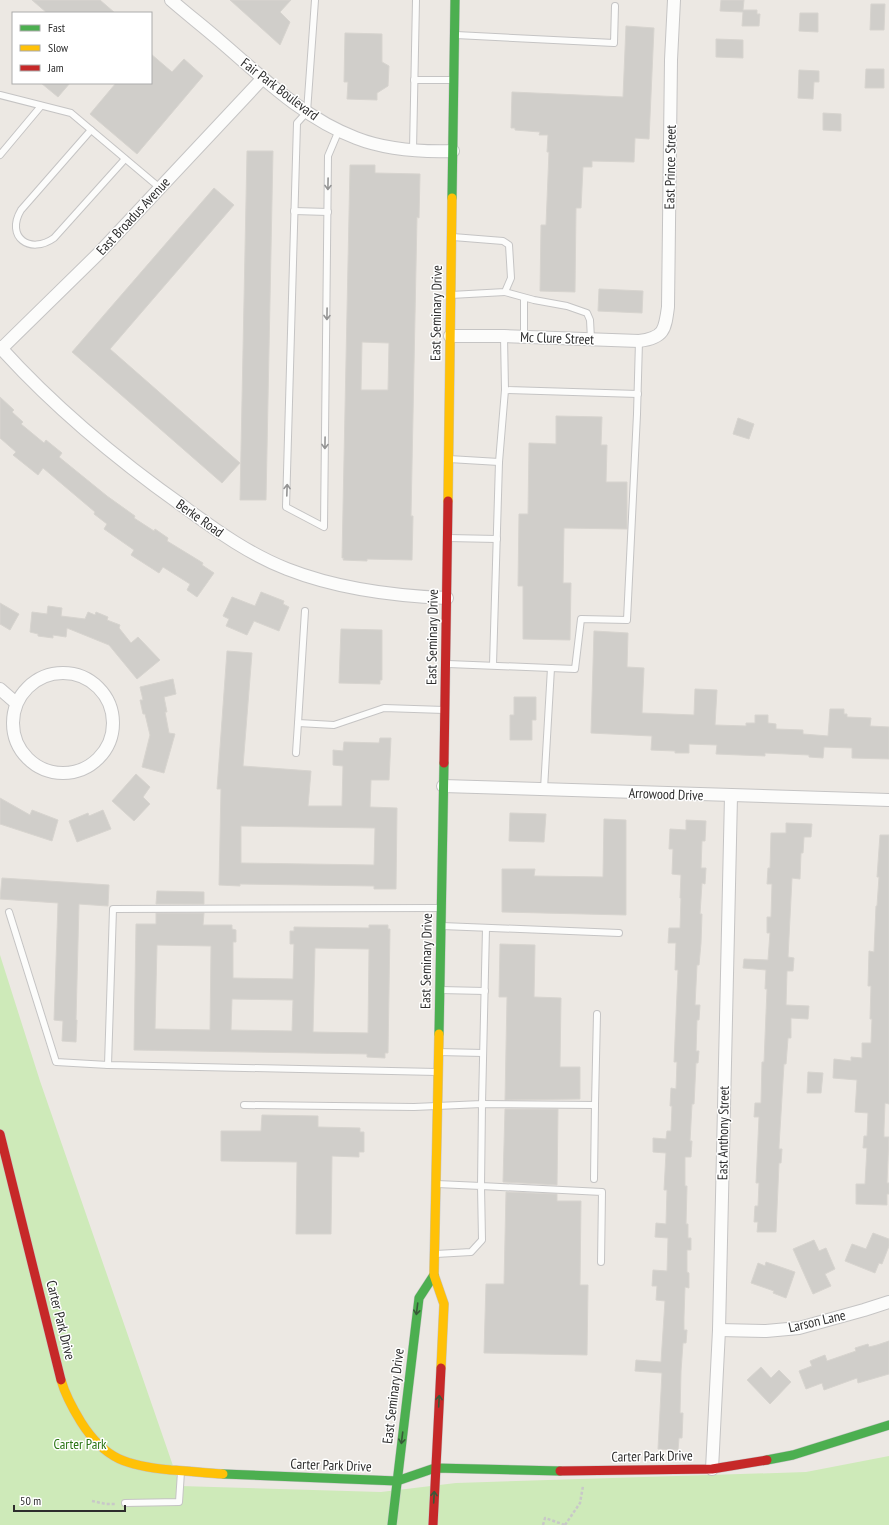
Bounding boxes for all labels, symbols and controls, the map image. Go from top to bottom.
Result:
legend [12,12,152,84]
text: Fast [48,20,66,35]
text: Slow [48,40,69,55]
street label: Fair Park Boulevard [237,54,323,124]
text: Jam [47,60,64,75]
street label: East Prince Street [660,124,680,209]
street label: East Broadus Avenue [92,173,174,259]
one-way arrow [324,177,332,190]
street label: East Seminary Drive [426,265,446,361]
one-way arrow [323,307,330,320]
street label: Mc Clure Street [520,328,594,348]
one-way arrow [321,436,329,449]
one-way arrow [283,484,291,497]
street label: Berke Road [173,495,227,541]
street label: East Seminary Drive [422,589,442,685]
street label: Arrowood Drive [628,784,704,804]
street label: East Seminary Drive [416,913,436,1009]
street label: East Anthony Street [713,1085,733,1180]
street label: Carter Park Drive [42,1278,80,1362]
one-way arrow [413,1302,421,1315]
street label: Larson Lane [787,1306,848,1336]
street label: East Seminary Drive [378,1347,408,1445]
one-way arrow [435,1395,442,1408]
one-way arrow [398,1431,406,1444]
park label: Carter Park [53,1435,107,1453]
street label: Carter Park Drive [611,1446,693,1466]
street label: Carter Park Drive [290,1455,372,1475]
scale bar [14,1487,125,1513]
one-way arrow [430,1491,438,1504]
text: 50 m [20,1493,41,1508]

